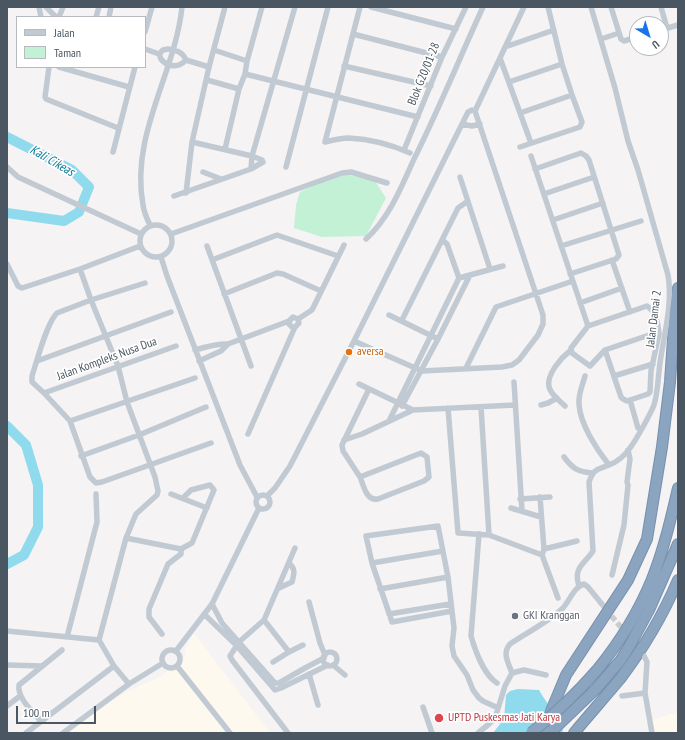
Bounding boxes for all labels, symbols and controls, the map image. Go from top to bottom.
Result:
legend [16,16,146,68]
north arrow [629,16,669,56]
text: Jalan [54,25,75,40]
text: U [649,37,662,52]
street label: Blok G20/01-28 [405,41,443,107]
text: Taman [54,45,81,60]
water label: Kali Cikeas [27,142,77,180]
street label: Jalan Damai 2 [643,290,665,348]
street label: Jalan Kompleks Nusa Dua [55,334,159,384]
place label: aversa [357,345,384,359]
marker: aversa [344,347,354,357]
place label: GKI Kranggan [523,609,580,623]
marker: GKI Kranggan [510,611,520,621]
scale bar [18,698,98,724]
text: 100 m [23,705,50,720]
place label: UPTD Puskesmas Jati Karya [448,711,560,725]
marker: UPTD Puskesmas Jati Karya [433,712,445,724]

